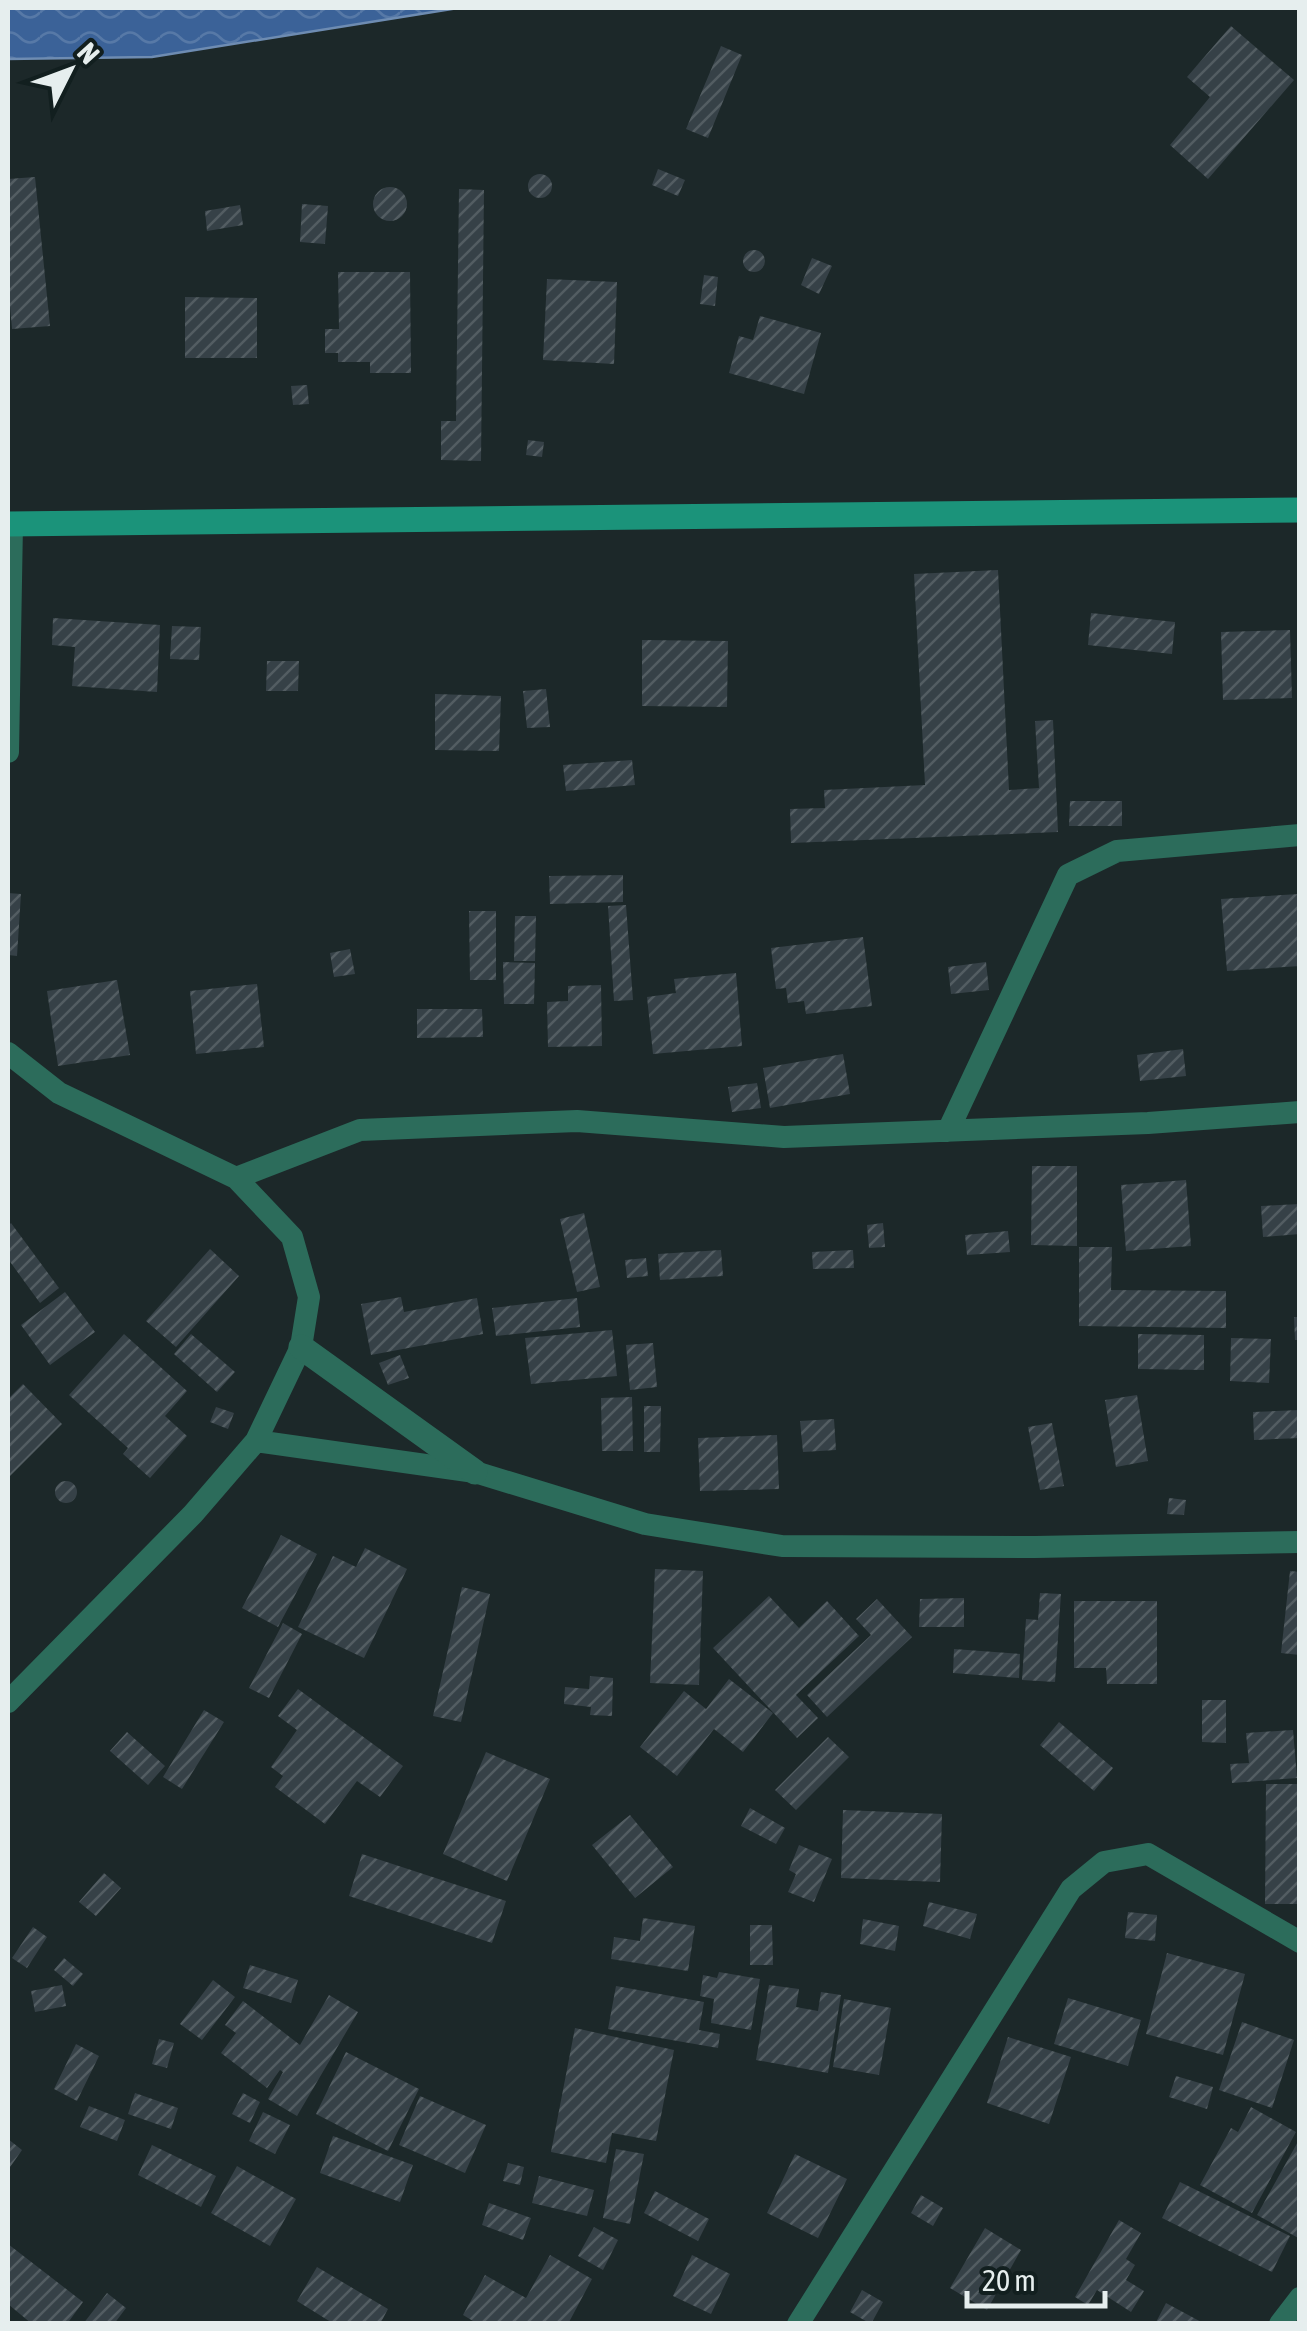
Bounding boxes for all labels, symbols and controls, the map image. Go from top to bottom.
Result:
north arrow [20,20,120,120]
text: N [71,36,106,70]
scale bar [967,2246,1104,2308]
text: 20 m [982,2263,1036,2297]

